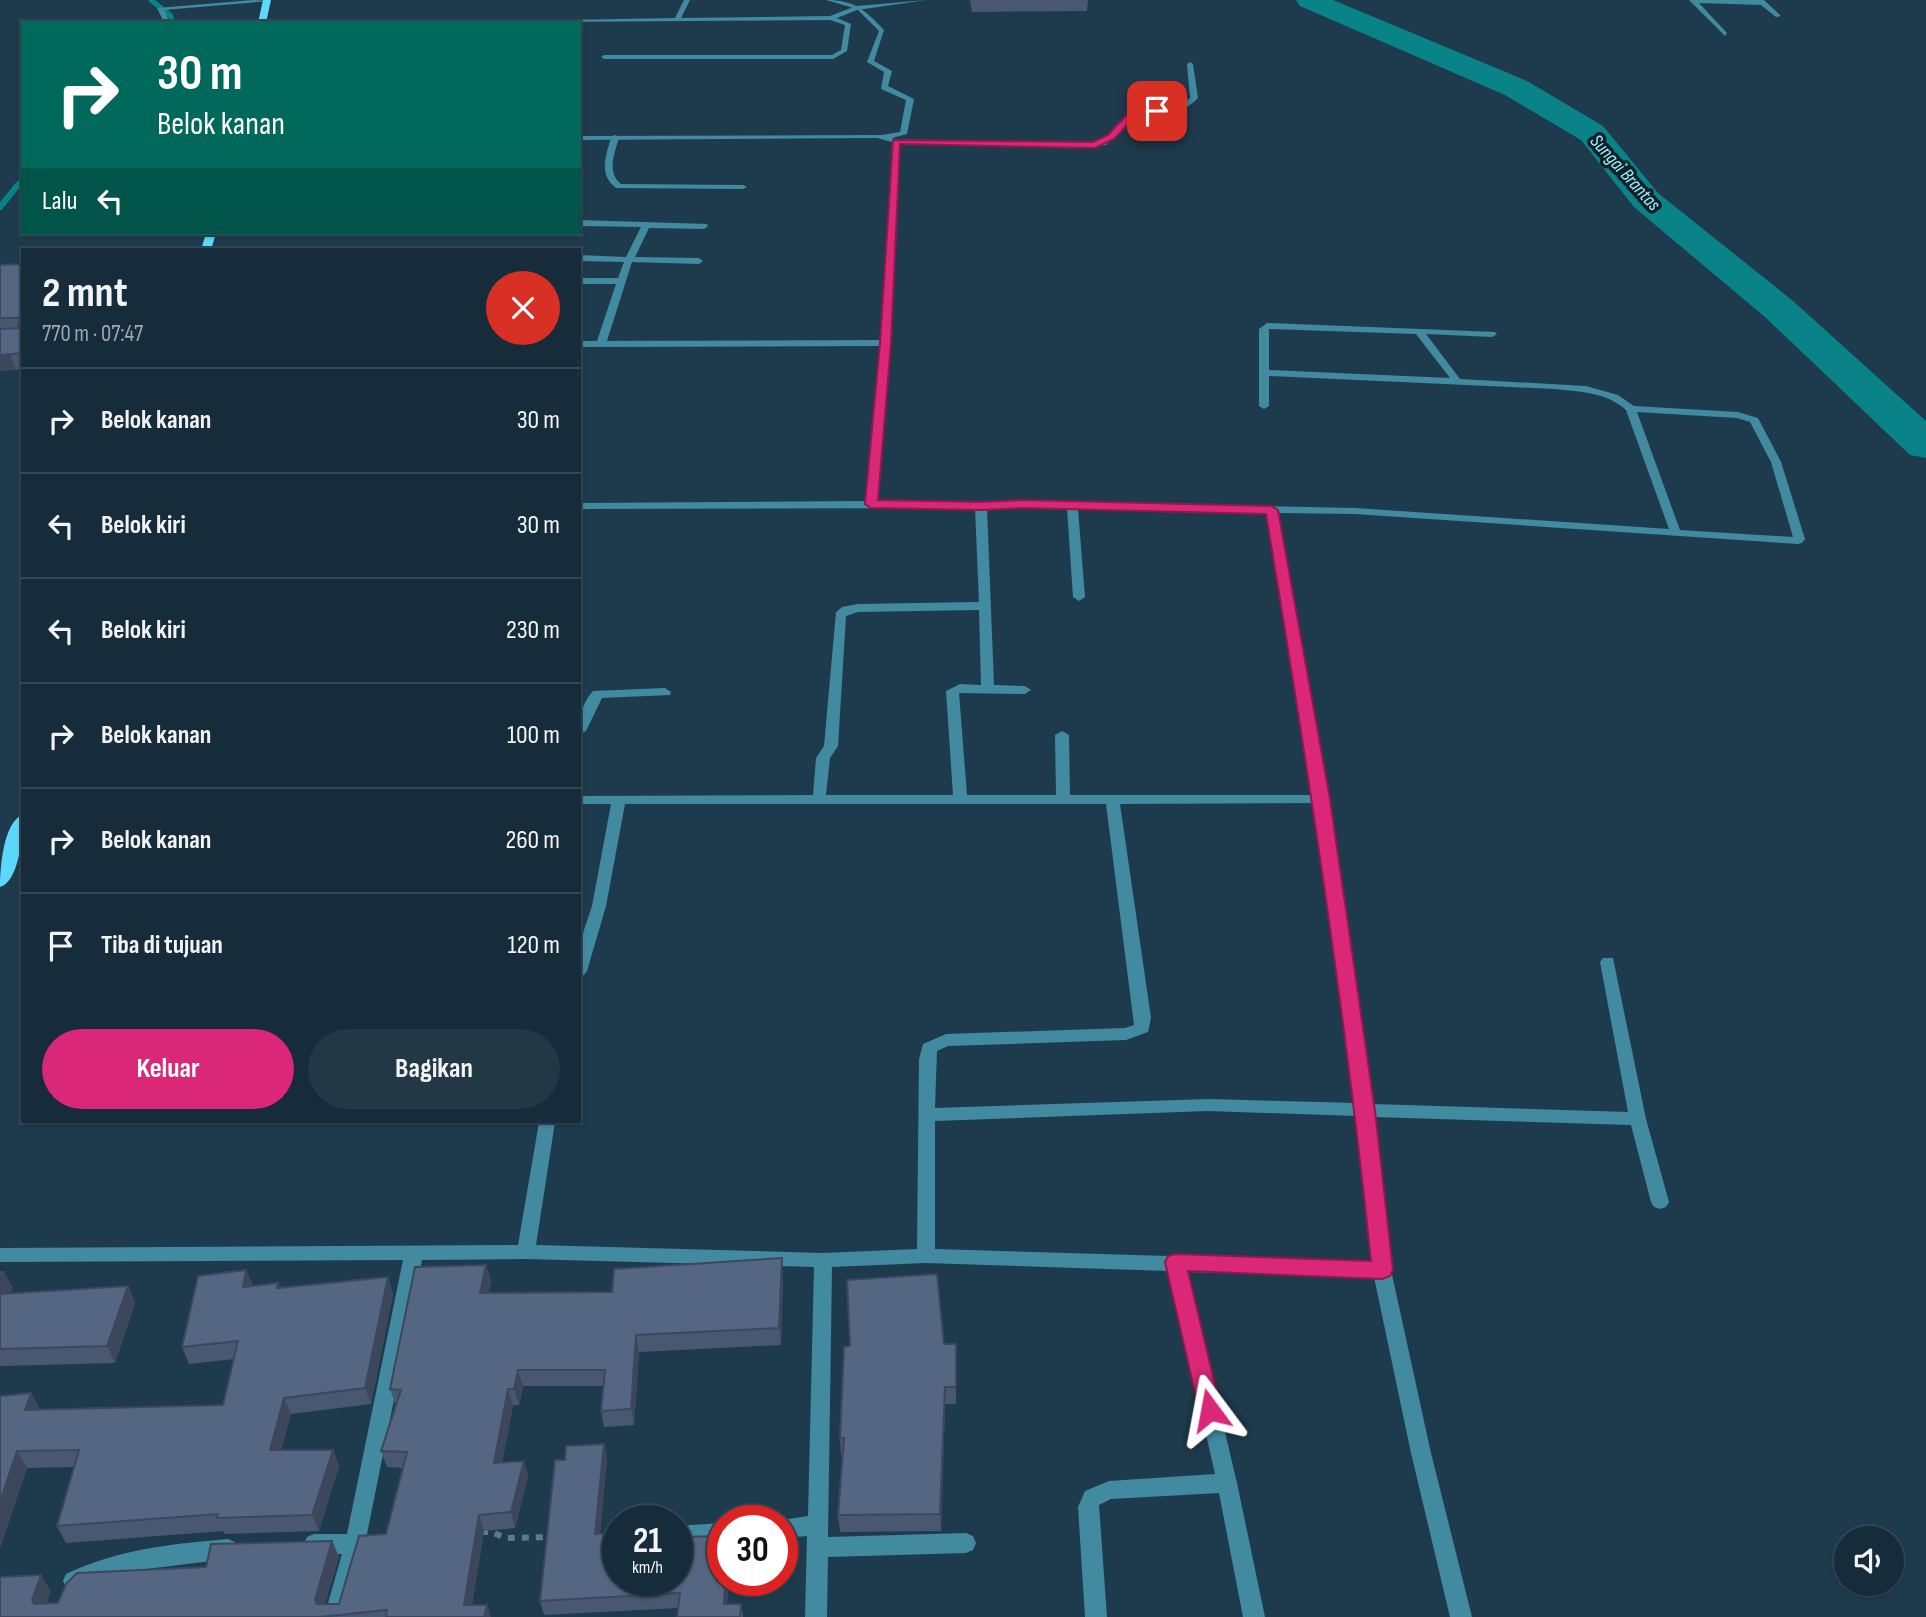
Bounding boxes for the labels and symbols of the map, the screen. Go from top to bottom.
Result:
pin [1127,81,1187,141]
water label: Sungai Brantas [1585,130,1665,216]
position arrow [1173,1373,1247,1447]
speed limit sign: 30 [707,1505,798,1596]

